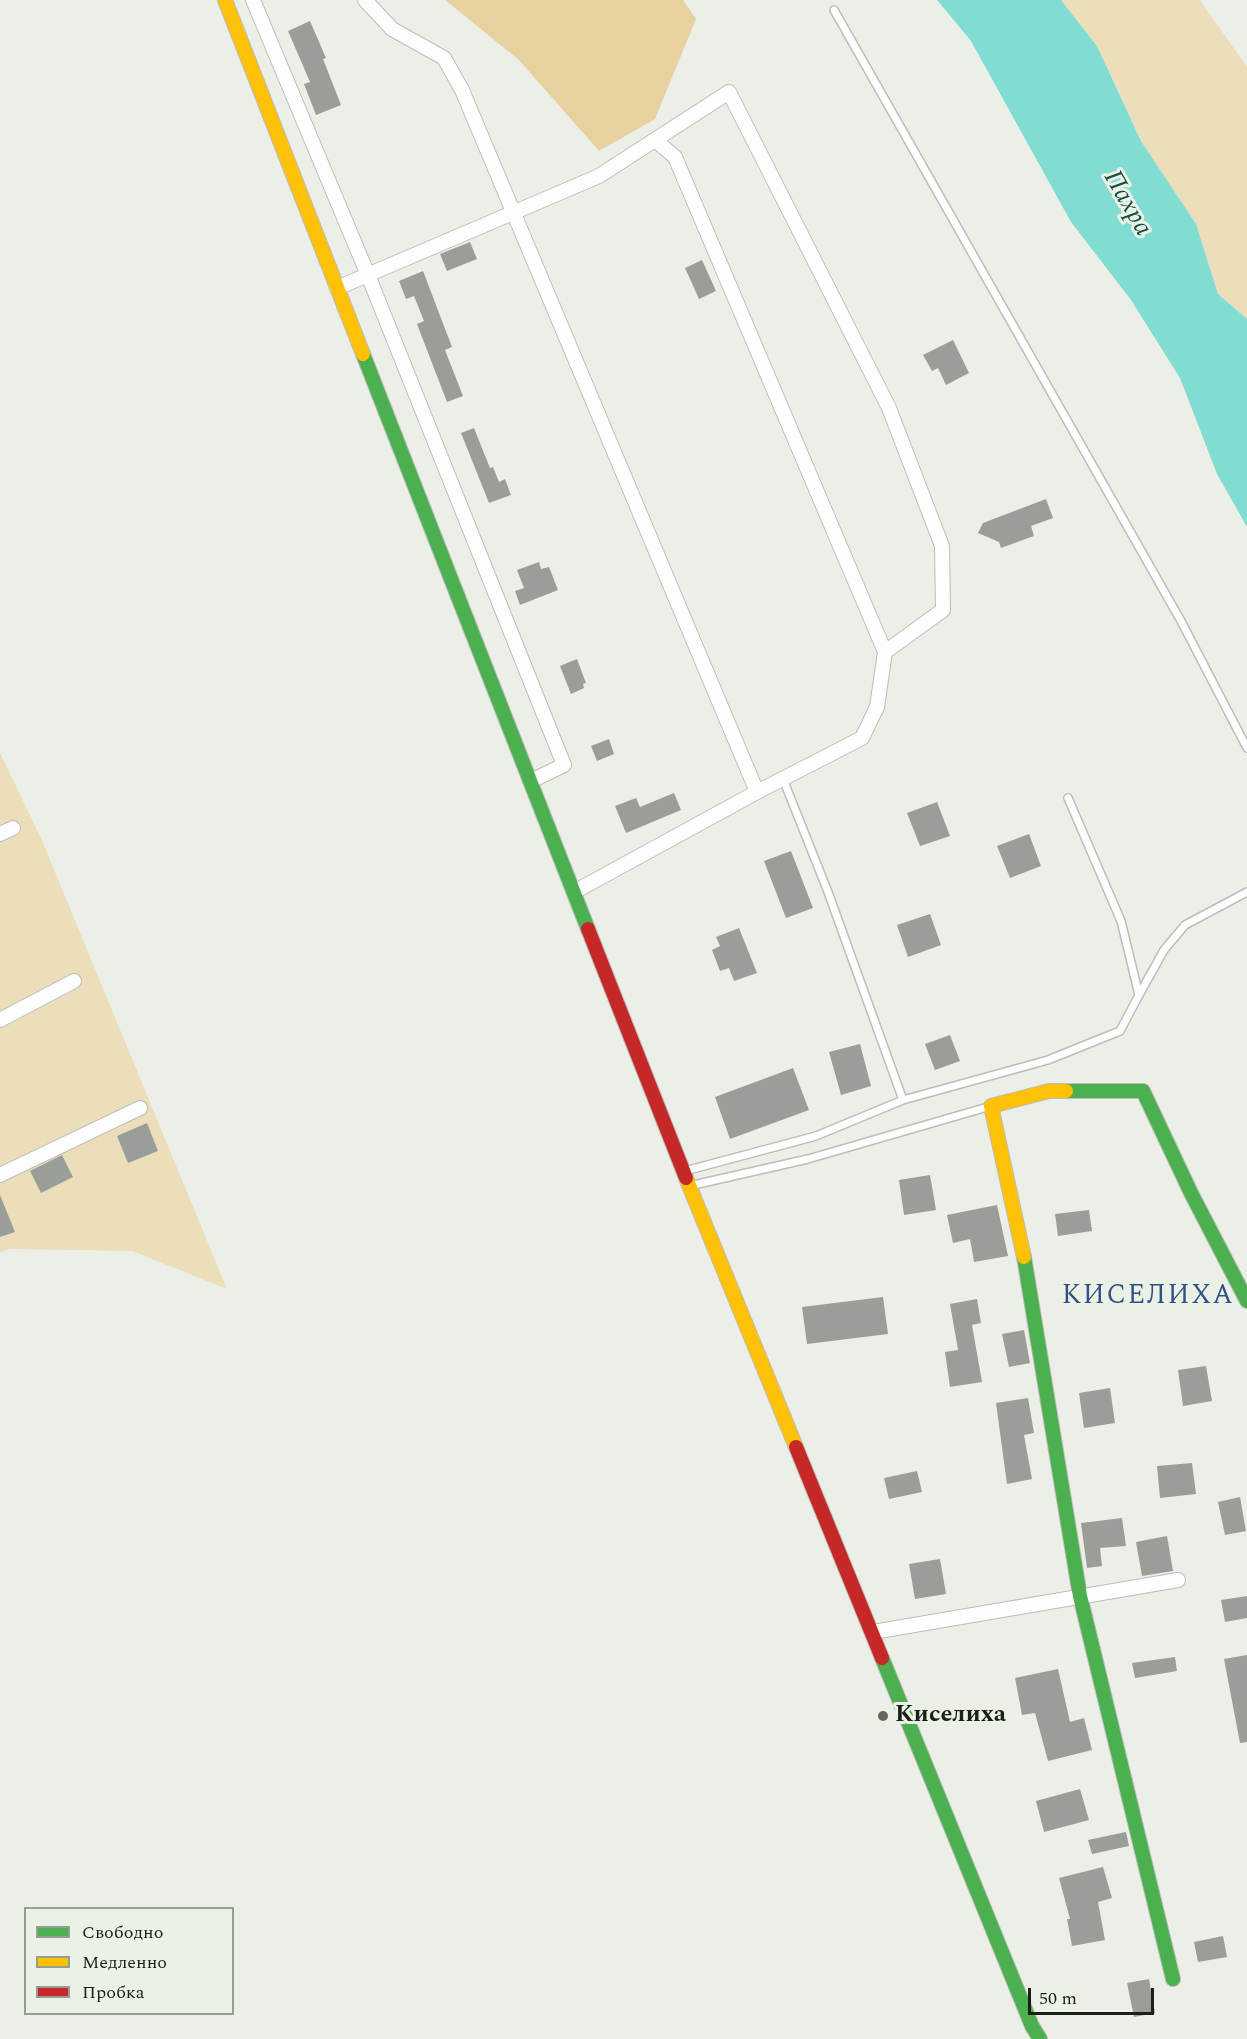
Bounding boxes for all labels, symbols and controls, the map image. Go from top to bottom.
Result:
water label: Пахра [1095,166,1157,242]
district label: КИСЕЛИХА [1062,1282,1234,1314]
place label: Киселиха [895,1702,1006,1730]
marker: Киселиха [876,1709,890,1723]
legend [24,1907,234,2015]
text: Свободно [82,1919,163,1946]
text: Медленно [82,1949,167,1976]
scale bar [1031,1976,1157,2014]
text: Пробка [82,1979,144,2006]
text: 50 m [1039,1985,1077,2012]

